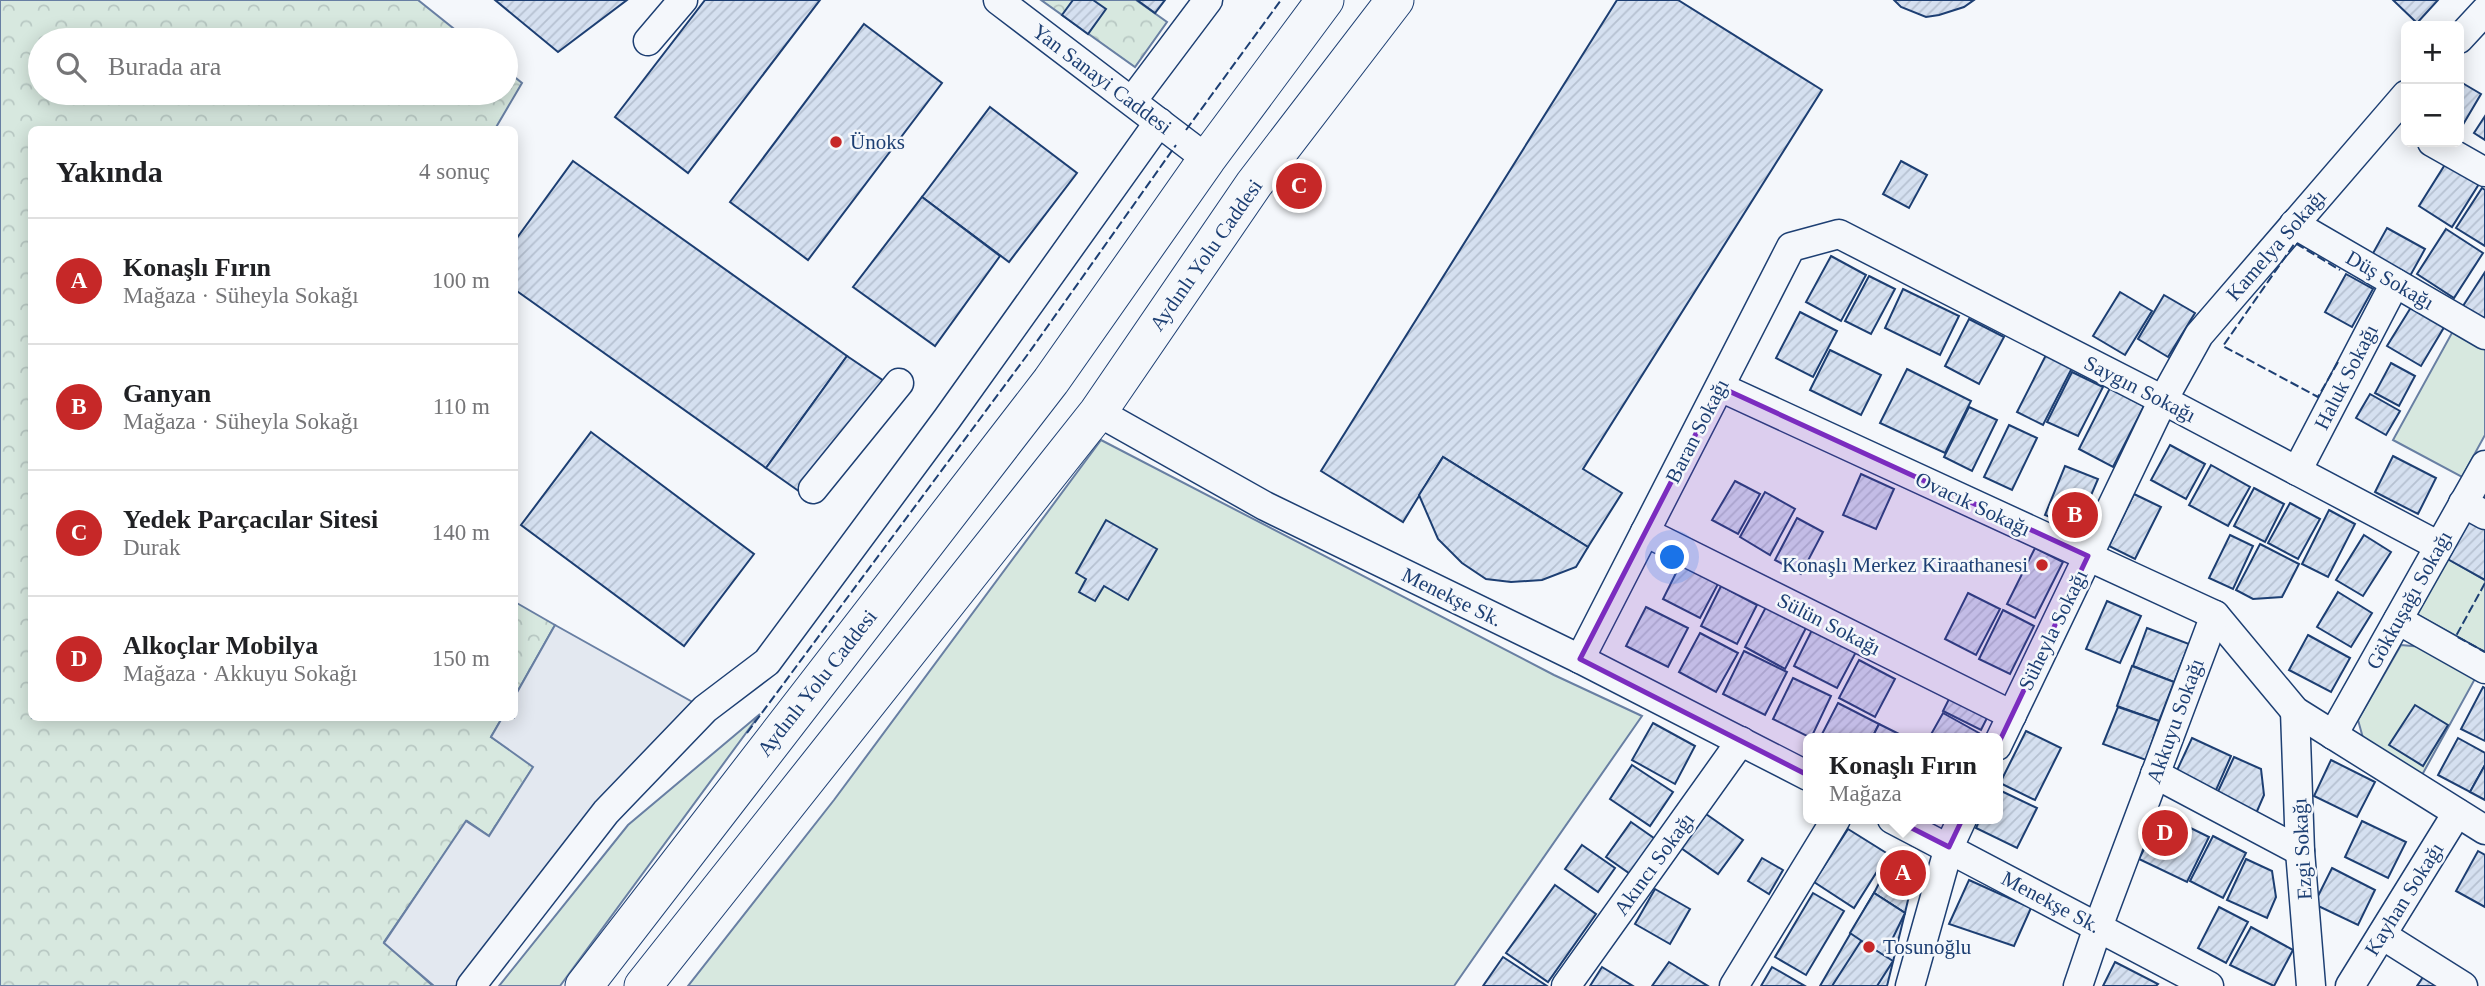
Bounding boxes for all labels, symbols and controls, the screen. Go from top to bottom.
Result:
street label: Yan Sanayi Caddesi [1028,19,1177,139]
map controls [2401,21,2464,147]
button: + [2401,21,2464,84]
search box [28,28,518,105]
icon: search [52,48,90,86]
text: Burada ara [108,52,221,81]
button: − [2401,84,2464,147]
place label: Ünoks [850,130,905,154]
marker: Ünoks [828,134,844,150]
text: Yakında [56,155,163,188]
text: 4 sonuç [419,159,490,184]
pin: C [1276,160,1322,212]
street label: Aydınlı Yolu Caddesi [1145,174,1267,335]
street label: Kamelya Sokağı [2221,184,2331,305]
street label: Düş Sokağı [2342,245,2438,315]
text: Konaşlı Fırın [123,253,271,282]
text: A [71,268,87,293]
text: 100 m [432,268,490,293]
text: Mağaza · Süheyla Sokağı [123,283,359,308]
street label: Haluk Sokağı [2309,320,2383,434]
street label: Saygın Sokağı [2080,351,2200,427]
street label: Baran Sokağı [1660,375,1734,487]
text: Ganyan [123,379,211,408]
text: B [71,394,87,419]
text: 110 m [433,394,490,419]
text: Mağaza · Süheyla Sokağı [123,409,359,434]
street label: Ovacık Sokağı [1912,467,2035,541]
pin: B [2052,489,2098,541]
text: Yedek Parçacılar Sitesi [123,505,378,534]
text: C [71,520,87,545]
text: 140 m [432,520,490,545]
street label: Gökkuşağı Sokağı [2361,526,2457,673]
text: Durak [123,535,180,560]
your location [1655,540,1689,574]
place label: Konaşlı Merkez Kiraathanesi [1782,553,2028,577]
marker: Konaşlı Merkez Kiraathanesi [2034,557,2050,573]
street label: Menekşe Sk. [1398,562,1506,632]
street label: Süheyla Sokağı [2013,566,2093,694]
street label: Sülün Sokağı [1773,588,1885,660]
street label: Aydınlı Yolu Caddesi [752,605,882,761]
text: Alkoçlar Mobilya [123,631,318,660]
text: D [71,646,87,671]
text: 150 m [432,646,490,671]
street label: Akkuyu Sokağı [2141,655,2209,787]
text: Mağaza · Akkuyu Sokağı [123,661,357,686]
popup [1803,733,2003,824]
text: Konaşlı Fırın [1829,751,1977,780]
text: Mağaza [1829,781,1902,806]
street label: Ezgi Sokağı [2287,797,2317,901]
pin: D [2142,807,2188,859]
street label: Akıncı Sokağı [1609,808,1699,920]
street label: Kayhan Sokağı [2360,838,2448,960]
pin: A [1880,847,1926,899]
street label: Menekşe Sk. [1997,866,2105,938]
place label: Tosunoğlu [1883,935,1972,959]
marker: Tosunoğlu [1861,939,1877,955]

